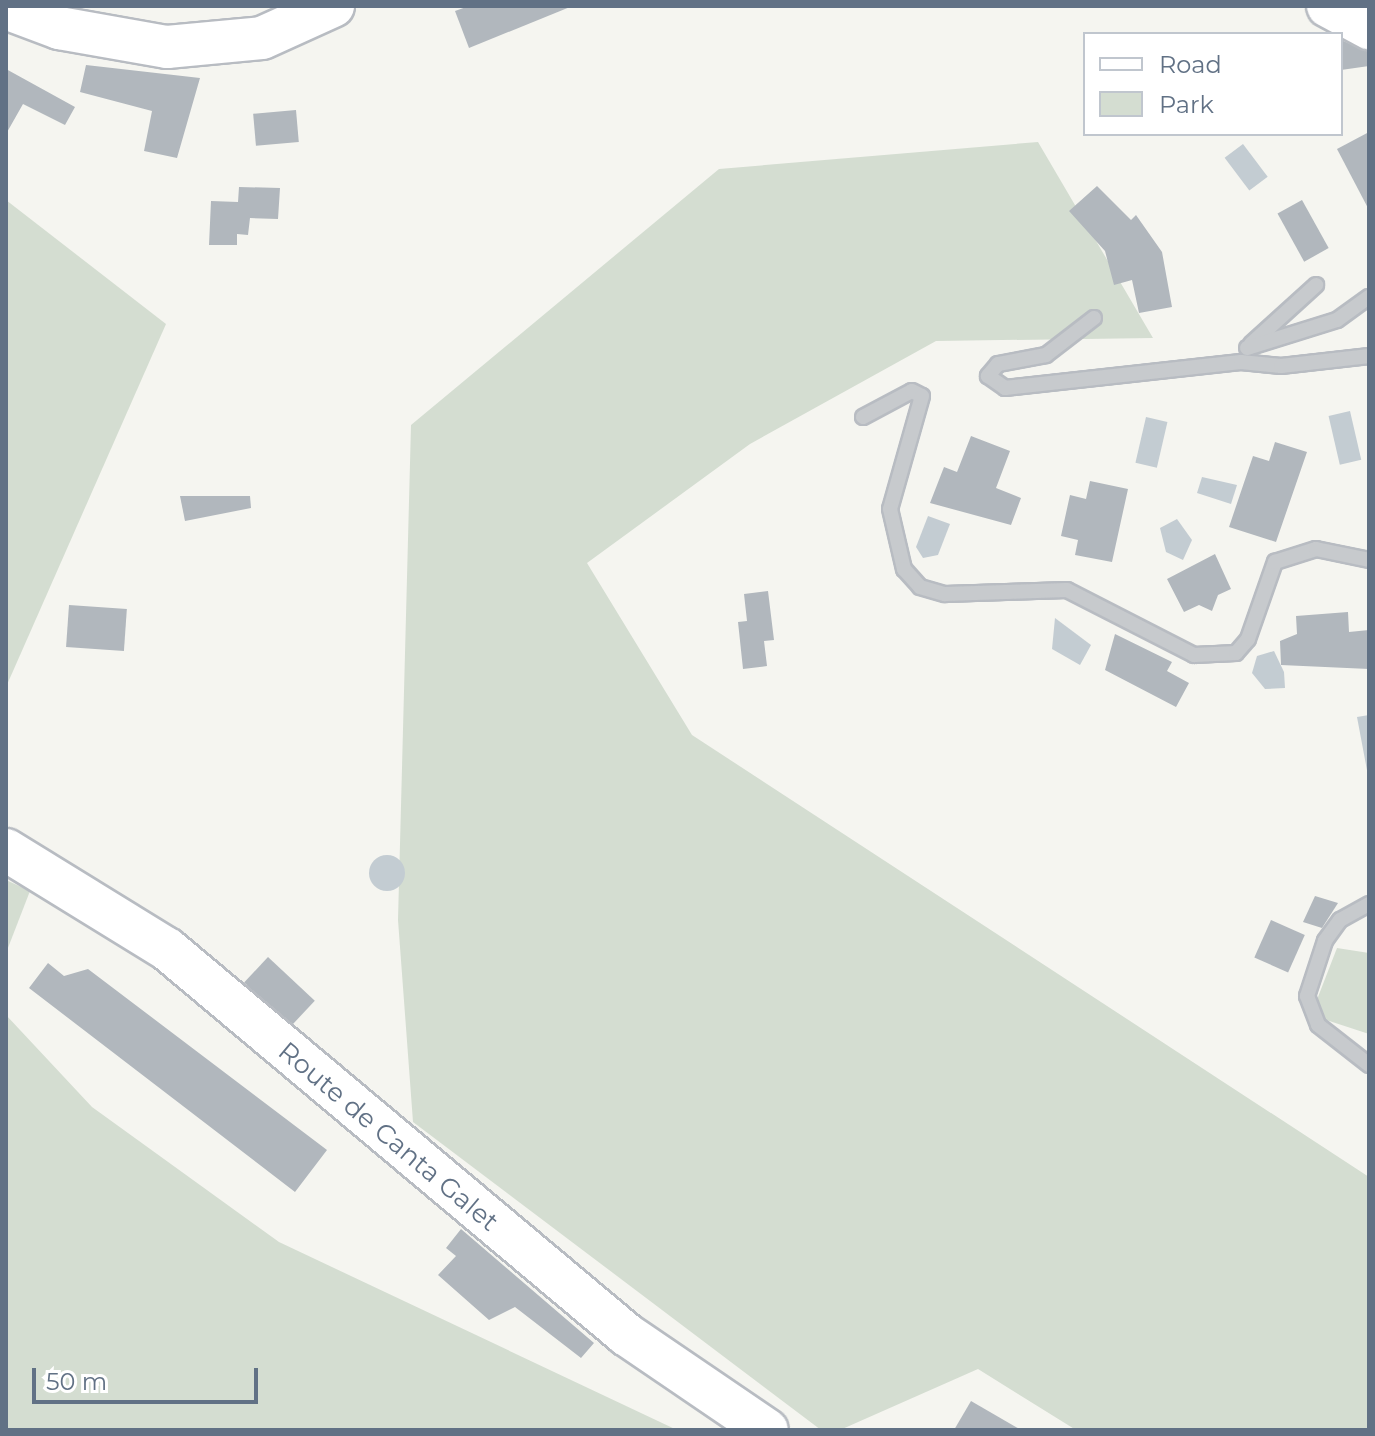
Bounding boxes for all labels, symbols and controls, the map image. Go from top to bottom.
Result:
legend [1083,32,1343,136]
text: Road [1159,50,1222,79]
text: Park [1159,90,1214,119]
street label: Route de Canta Galet [272,1036,504,1238]
scale bar [36,1352,262,1402]
text: 50 m [46,1367,107,1396]

